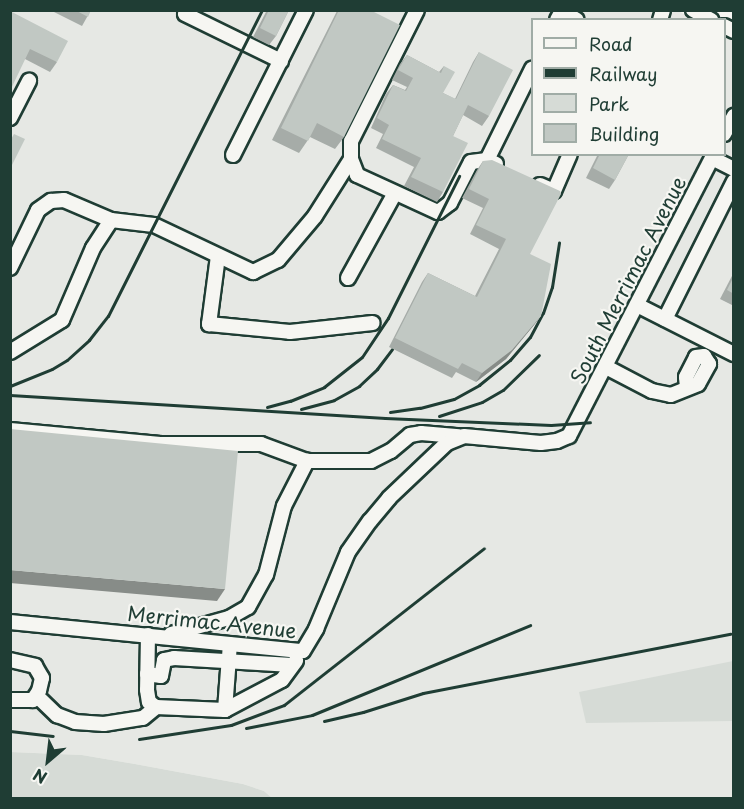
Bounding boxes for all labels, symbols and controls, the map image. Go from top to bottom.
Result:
legend [531,18,726,156]
text: Road [589,30,633,57]
text: Railway [589,60,657,87]
text: Park [589,90,629,117]
text: Building [589,120,659,147]
street label: South Merrimac Avenue [565,173,691,387]
street label: Merrimac Avenue [128,601,296,643]
north arrow [18,731,78,791]
text: N [28,763,51,790]

